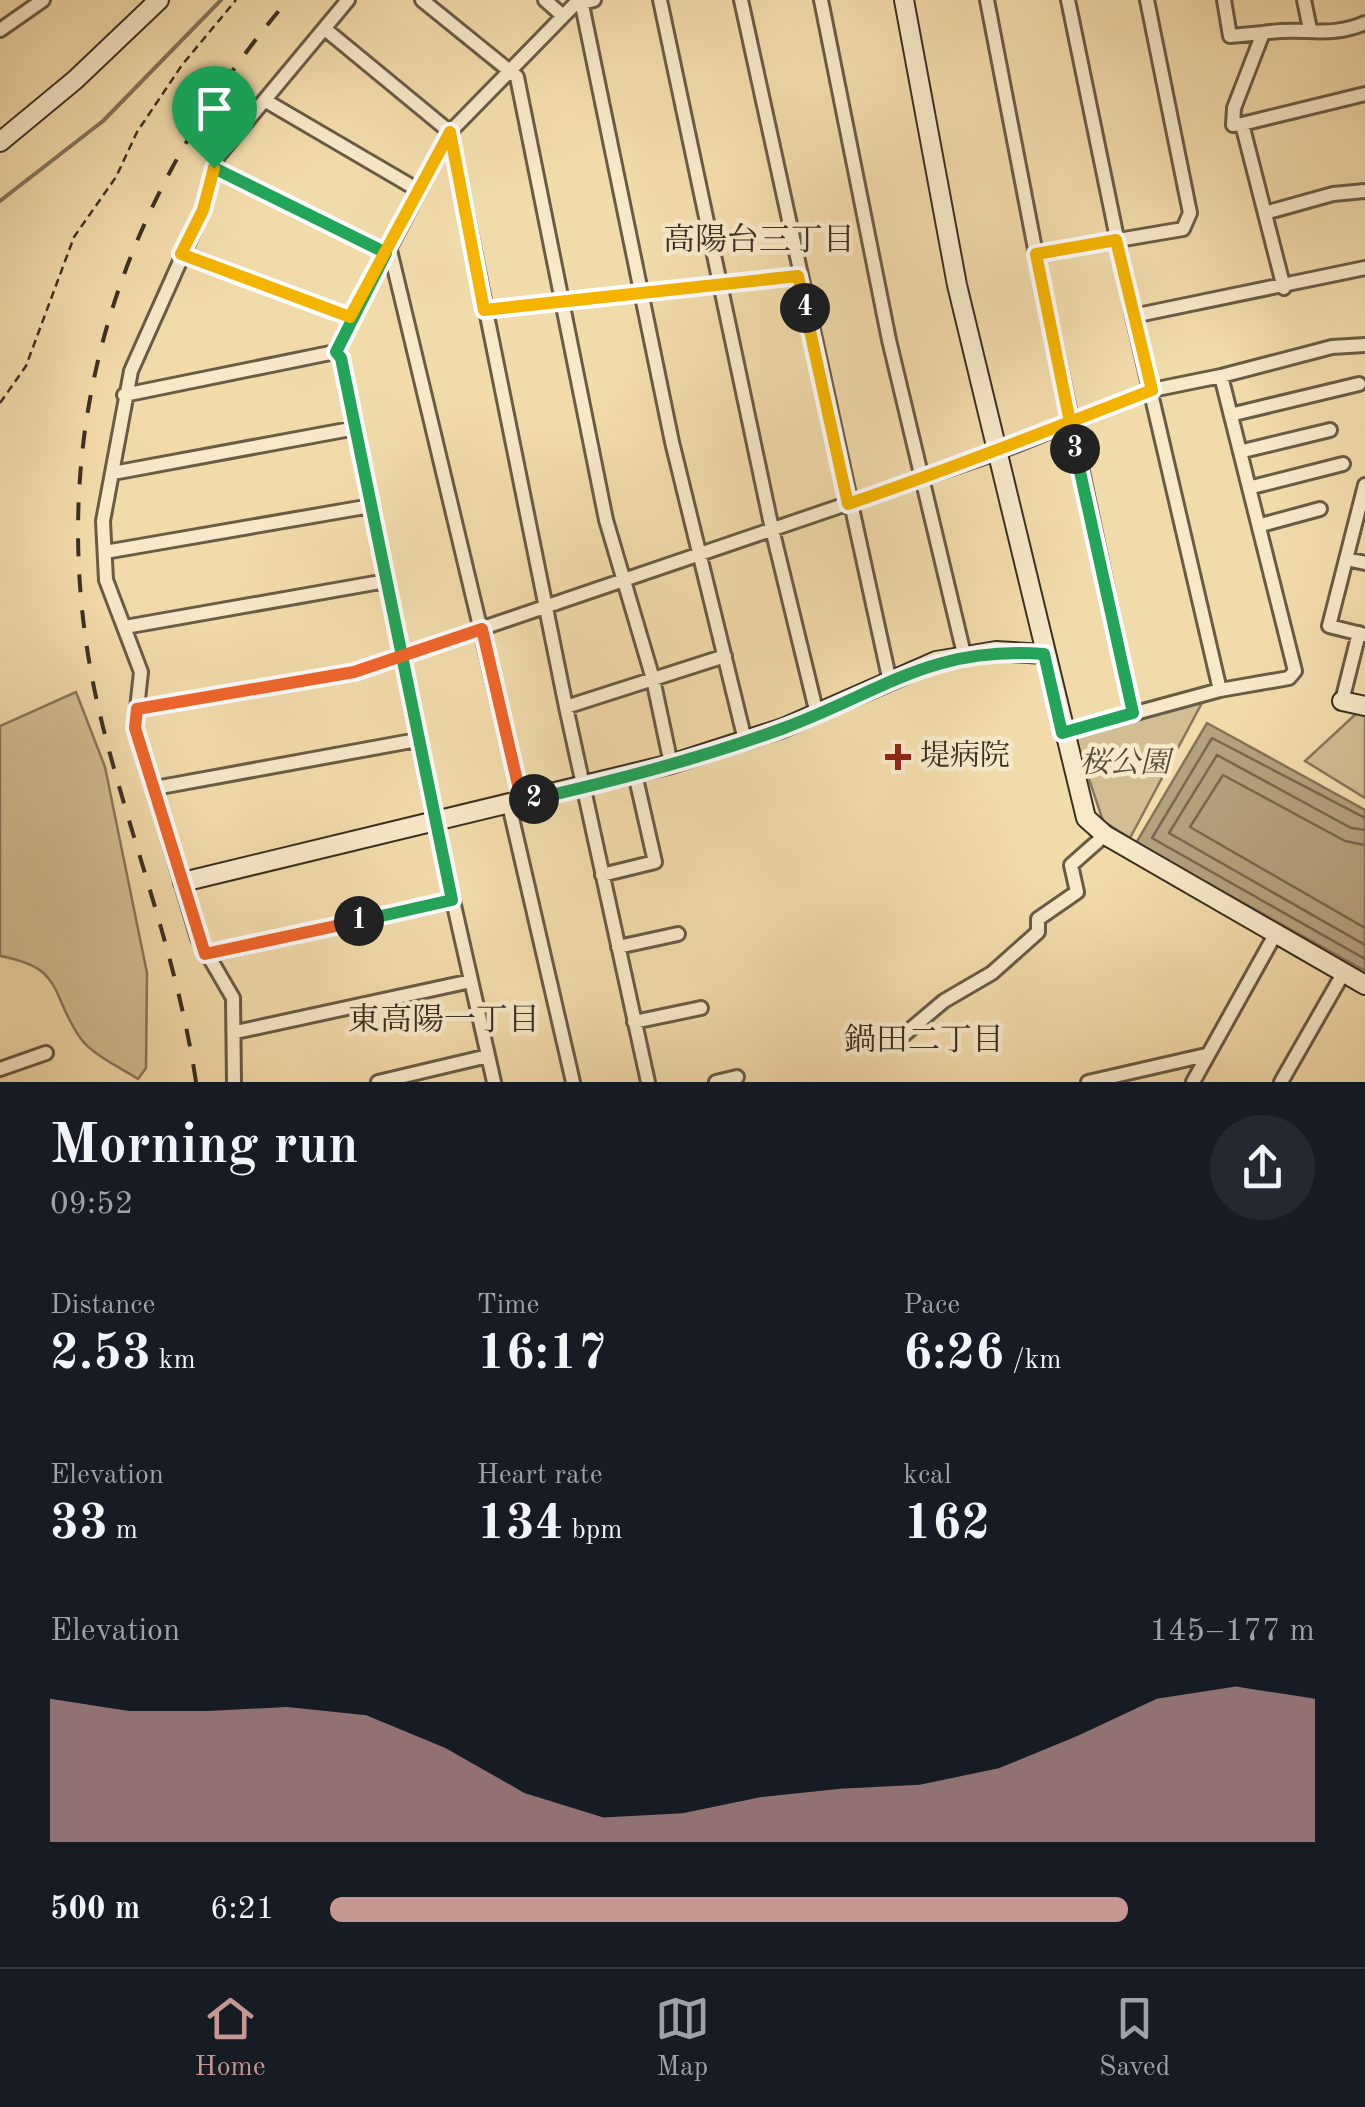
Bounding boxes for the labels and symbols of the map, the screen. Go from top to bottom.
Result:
pin [172,66,257,169]
district label: 高陽台三丁目 [663,222,855,258]
pin: 4 [780,283,830,333]
pin: 3 [1050,424,1100,474]
place label: 堤病院 [920,739,1010,772]
marker: 堤病院 [885,744,911,770]
park label: 桜公園 [1080,746,1175,779]
pin: 2 [509,774,559,824]
pin: 1 [334,896,384,946]
district label: 東高陽一丁目 [348,1002,540,1038]
district label: 鍋田二丁目 [844,1023,1004,1058]

